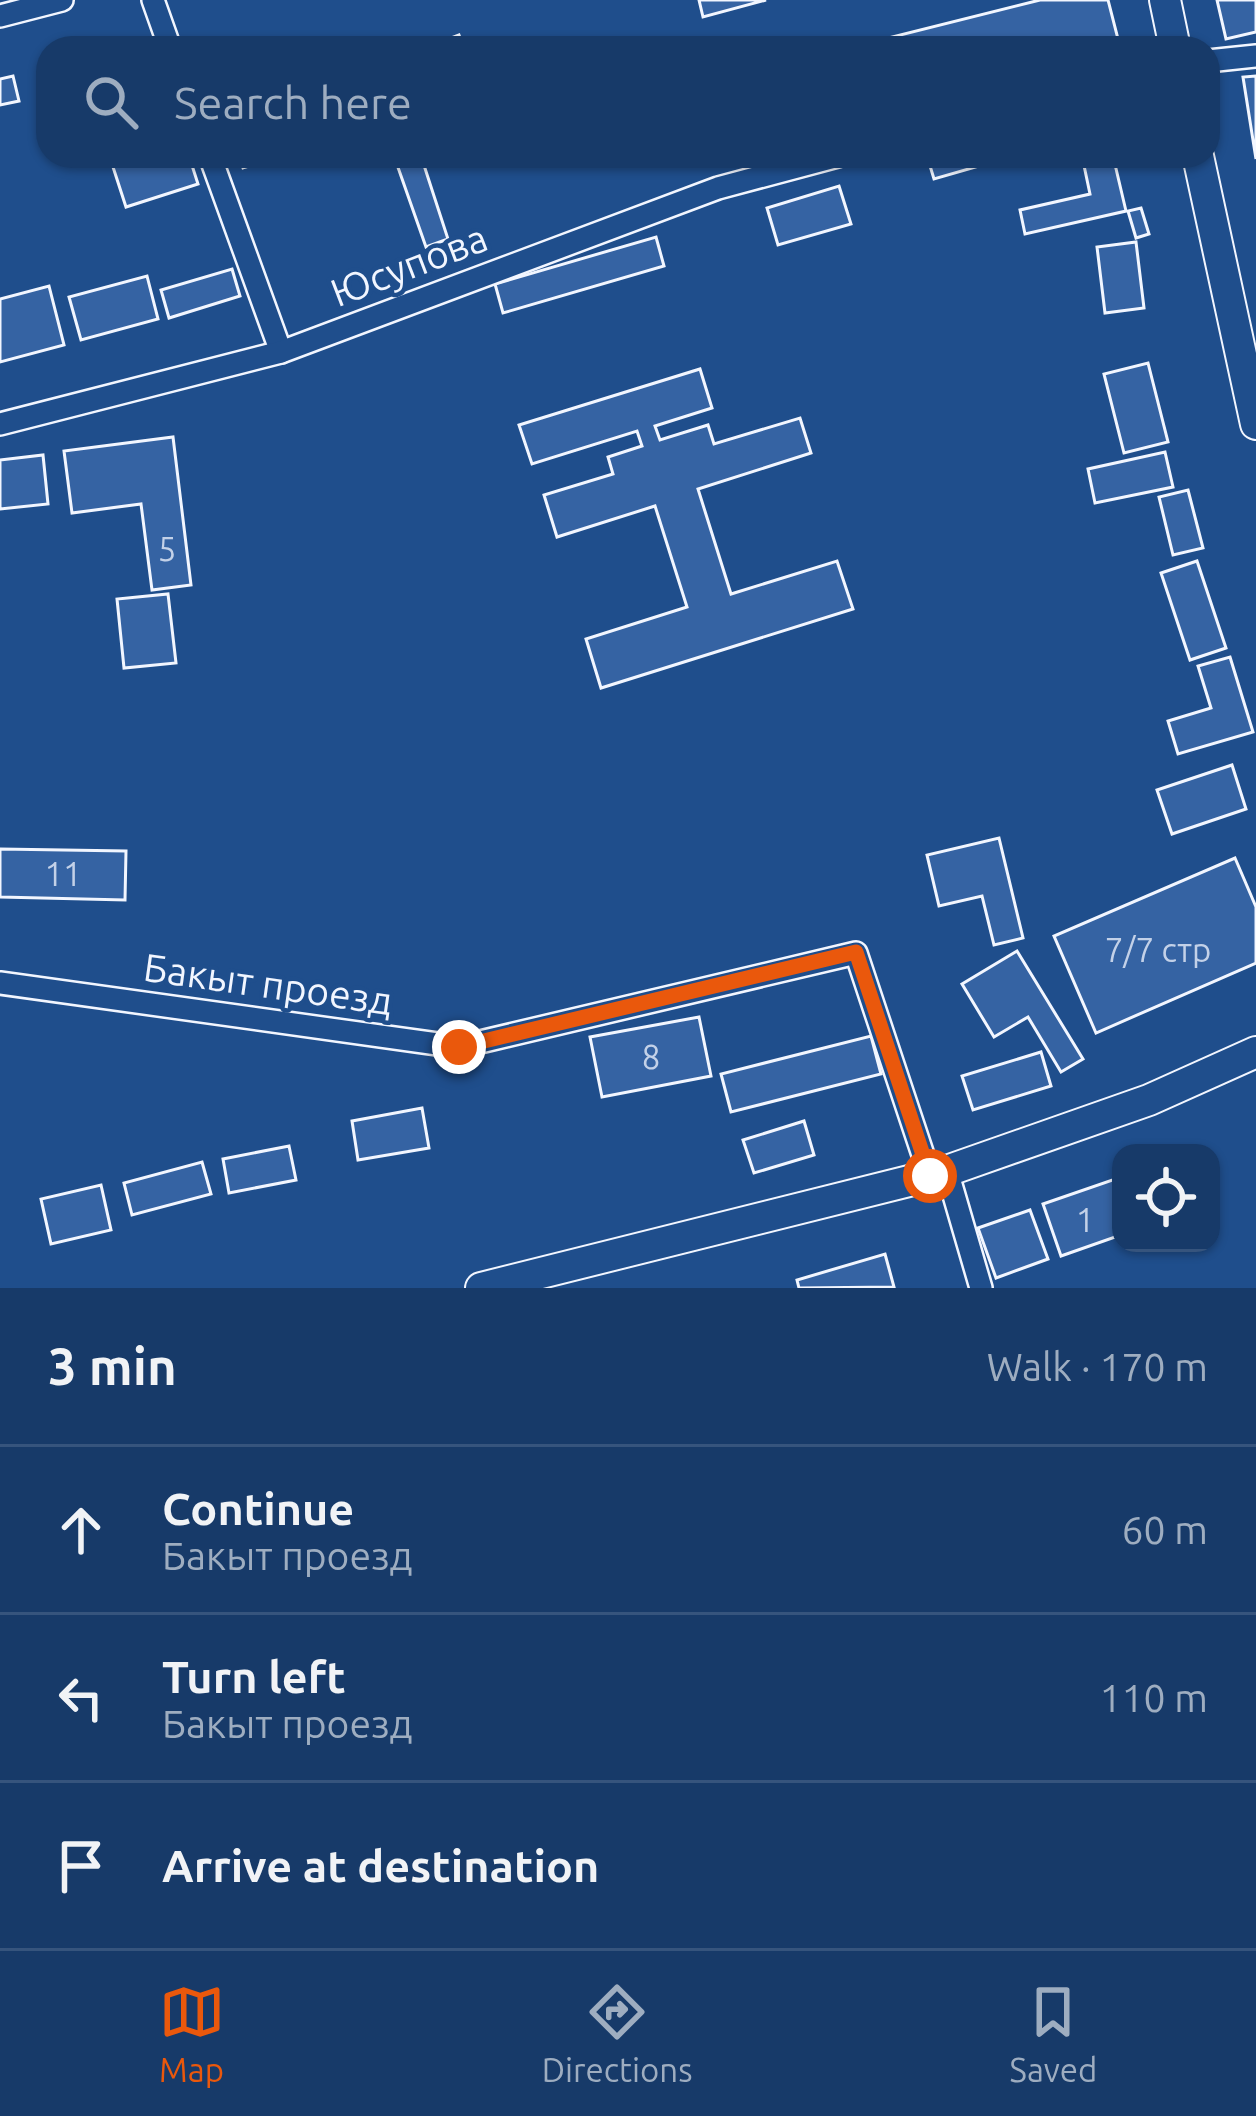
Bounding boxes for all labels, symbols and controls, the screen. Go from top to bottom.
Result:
search box [36,36,1220,168]
icon: search [78,69,144,135]
text: Search here [174,77,412,128]
street label: Юсупова [325,215,493,314]
house number: 5 [158,530,176,567]
house number: 11 [44,855,82,892]
house number: 7/7 стр [1105,931,1211,968]
street label: Бакыт проезд [141,945,395,1022]
route end [432,1020,486,1074]
house number: 8 [642,1038,660,1075]
map controls [1112,1144,1220,1252]
button: locate [1112,1144,1220,1252]
route start [903,1149,957,1203]
house number: 1 [1076,1201,1094,1238]
text: 3 min [48,1337,177,1395]
text: Walk · 170 m [987,1345,1208,1388]
text: Continue [162,1483,354,1534]
icon: ahead [48,1497,114,1563]
text: 60 m [1121,1508,1208,1551]
text: Бакыт проезд [162,1534,413,1577]
text: Turn left [162,1651,346,1702]
icon: left [48,1665,114,1731]
text: 110 m [1099,1676,1208,1719]
text: Бакыт проезд [162,1702,413,1745]
icon: arrive [48,1833,114,1899]
text: Arrive at destination [162,1840,599,1891]
tab: Map [159,1979,225,2088]
tab: Directions [542,1979,692,2088]
tab: Saved [1010,1979,1097,2088]

